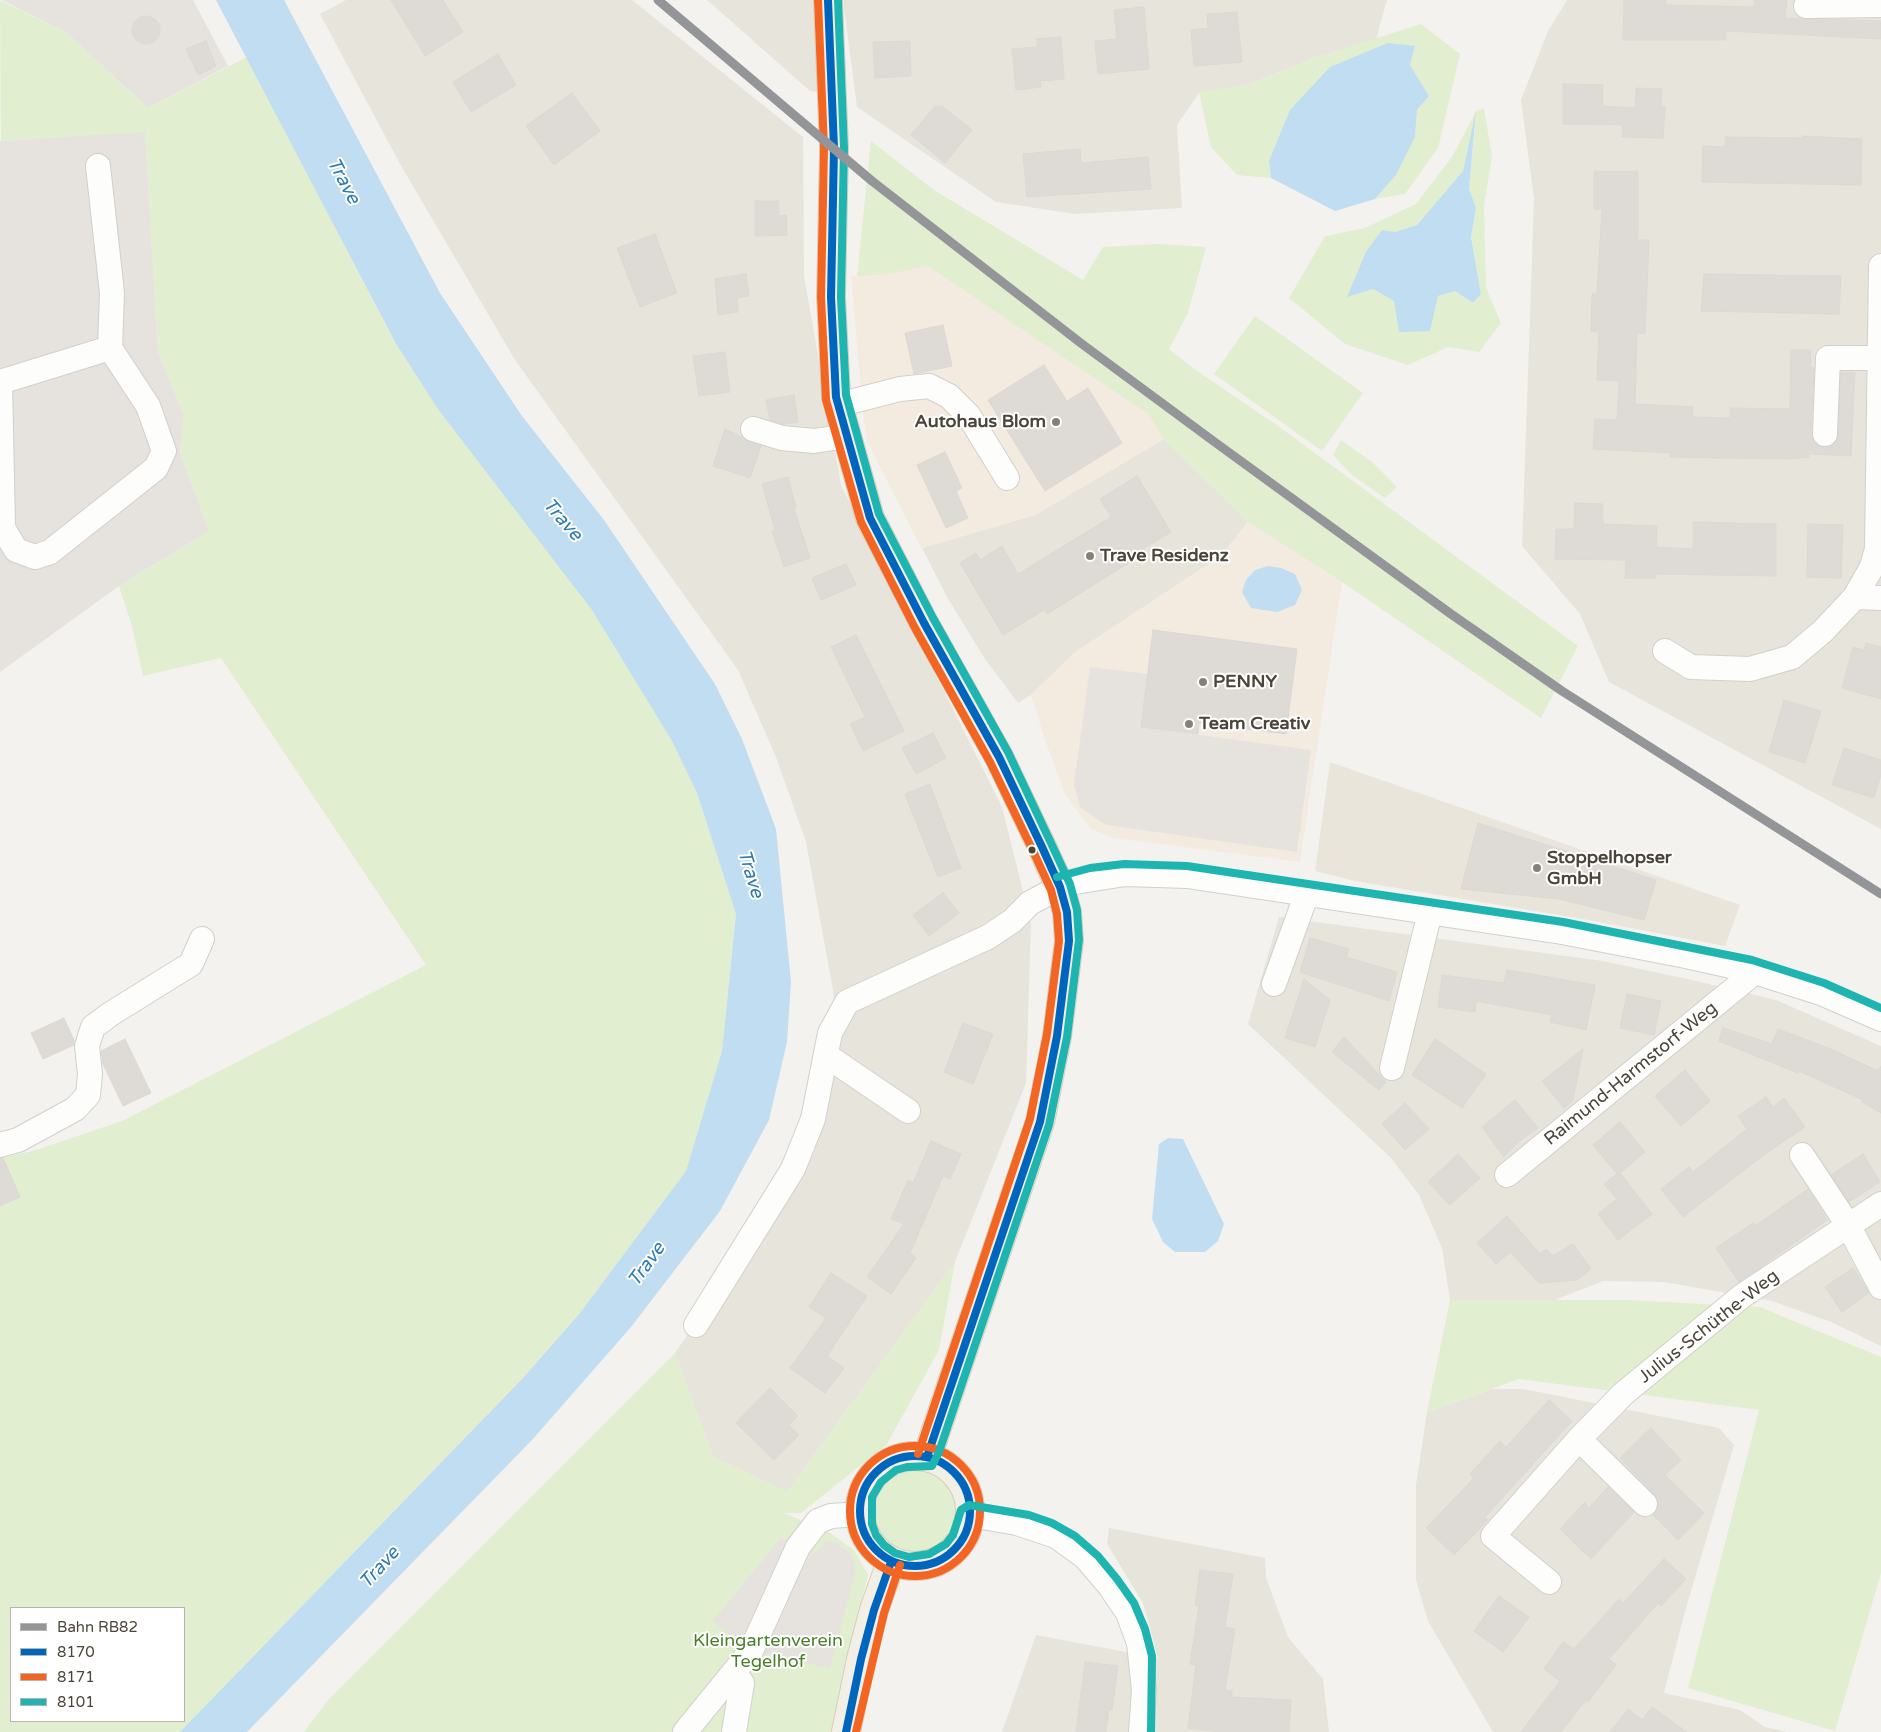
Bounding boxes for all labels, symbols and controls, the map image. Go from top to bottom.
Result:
water label: Trave [321,154,365,208]
place label: Autohaus Blom [915,411,1046,433]
marker: Autohaus Blom [1050,416,1062,428]
water label: Trave [537,494,587,546]
place label: Trave Residenz [1100,545,1229,567]
marker: Trave Residenz [1084,550,1096,562]
place label: PENNY [1213,671,1277,693]
marker: PENNY [1197,676,1209,688]
place label: Team Creativ [1199,713,1310,735]
marker: Team Creativ [1183,718,1195,730]
unlabelled marker [1027,845,1037,855]
water label: Trave [732,847,768,901]
place label: Stoppelhopser GmbH [1547,847,1672,890]
marker: Stoppelhopser GmbH [1531,862,1543,874]
street label: Raimund-Harmstorf-Weg [1540,998,1722,1150]
water label: Trave [623,1239,671,1291]
street label: Julius-Schüthe-Weg [1635,1266,1783,1388]
water label: Trave [355,1542,405,1594]
legend [10,1607,185,1722]
text: Bahn RB82 [57,1618,138,1636]
park label: Kleingartenverein Tegelhof [693,1630,843,1672]
text: 8170 [57,1643,95,1661]
text: 8171 [57,1668,95,1686]
text: 8101 [57,1693,95,1711]

